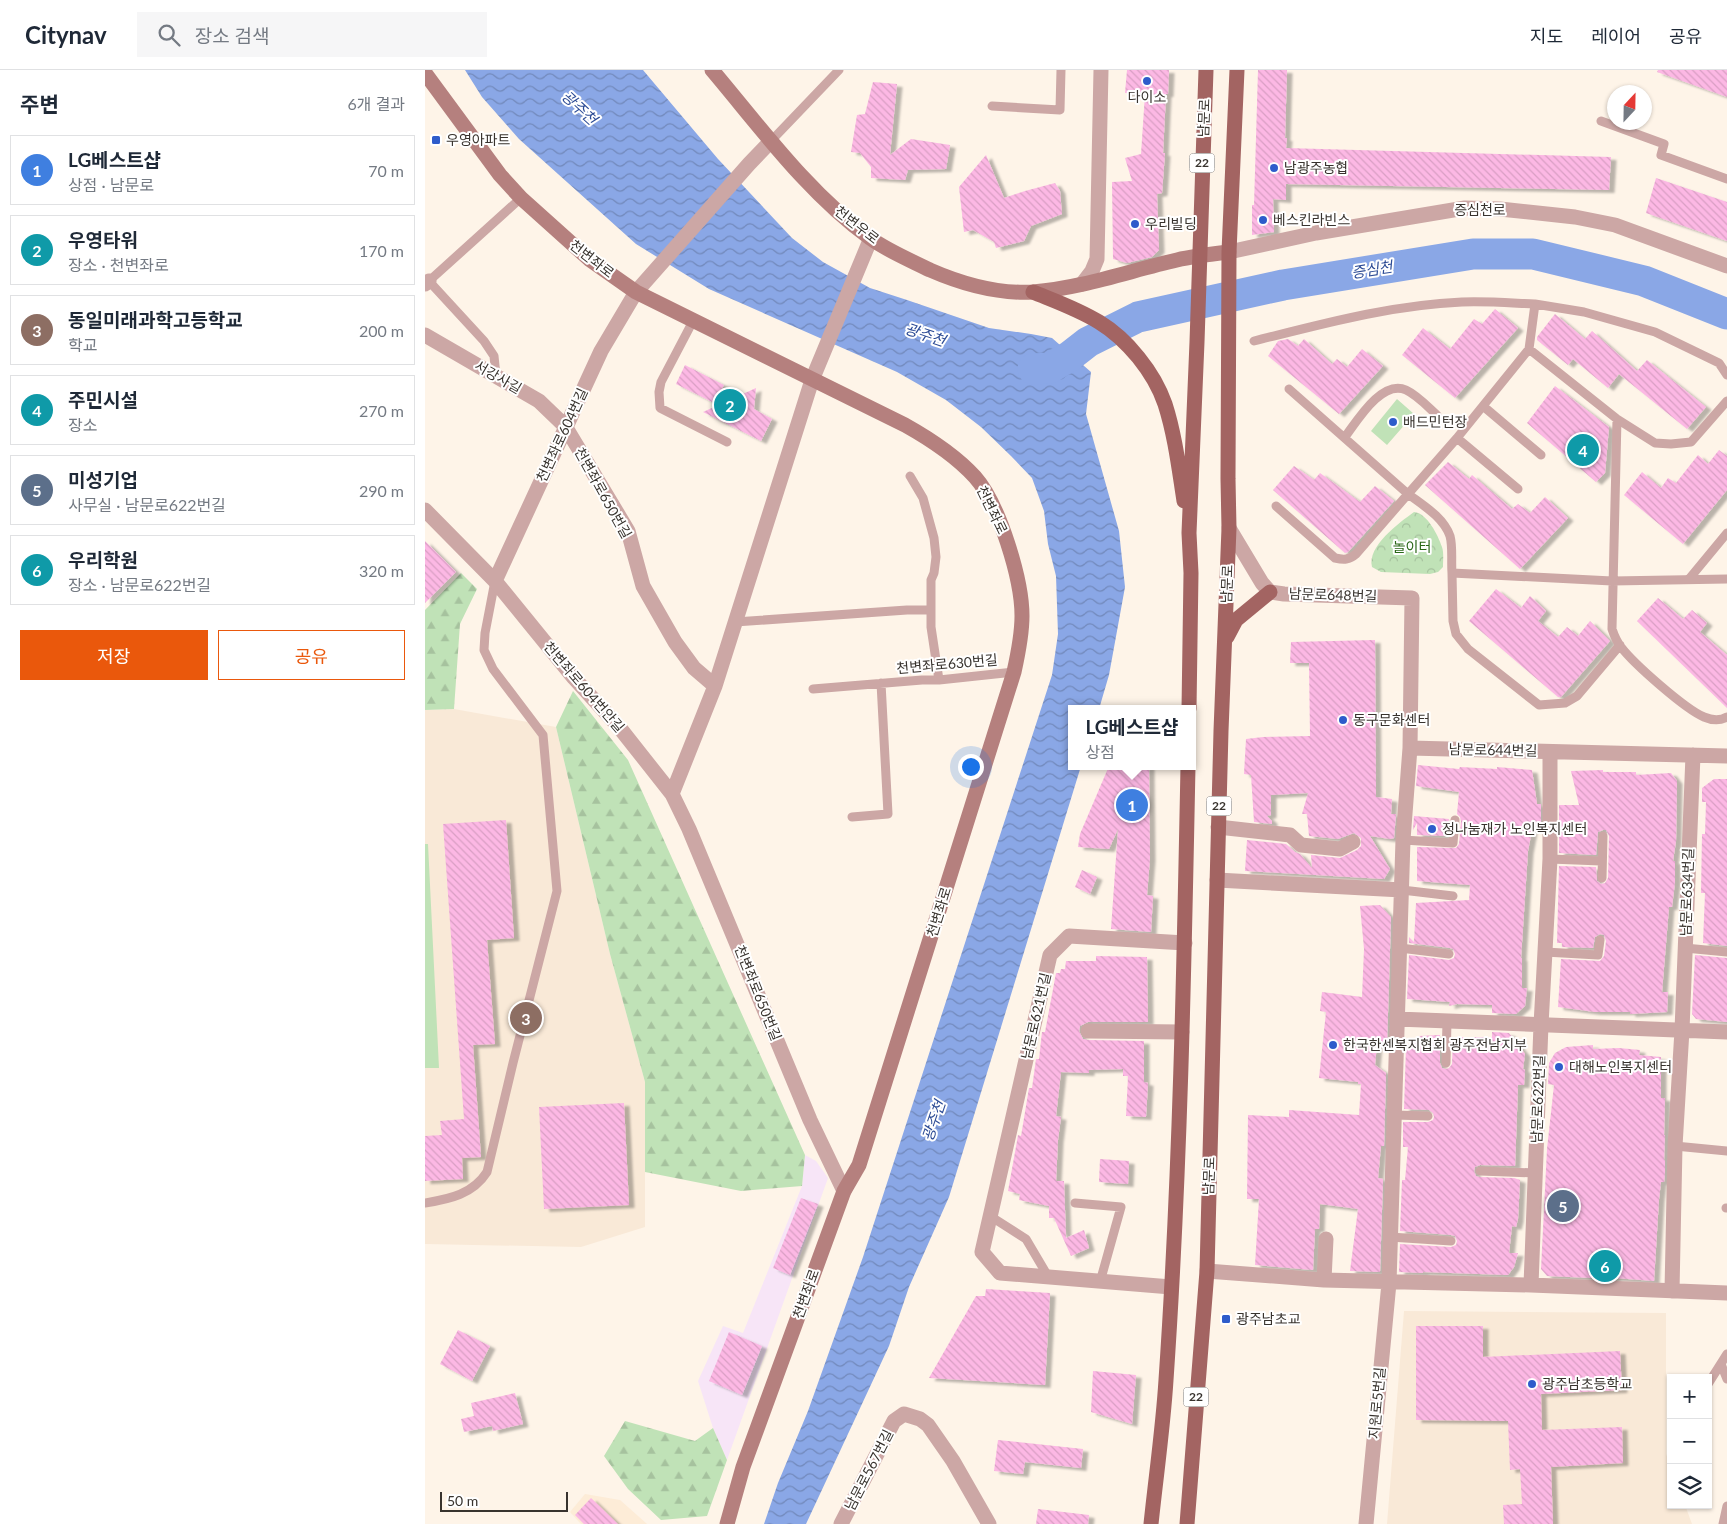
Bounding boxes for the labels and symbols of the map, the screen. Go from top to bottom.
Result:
marker: 다이소 [1141,75,1153,87]
north arrow [1607,85,1652,130]
water label: 광주천 [558,87,603,129]
place label: 다이소 [1128,88,1166,105]
street label: 남문로 [1194,98,1213,138]
place label: 우영아파트 [446,131,511,148]
marker: 우영아파트 [430,134,442,146]
road number: 22 [1189,154,1215,172]
place label: 남광주농협 [1284,159,1348,176]
marker: 남광주농협 [1268,162,1280,174]
street label: 증심천로 [1454,201,1506,218]
street label: 천변우로 [832,202,883,247]
place label: 베스킨라빈스 [1273,211,1350,228]
marker: 베스킨라빈스 [1257,214,1269,226]
place label: 우리빌딩 [1145,215,1197,232]
marker: 우리빌딩 [1129,218,1141,230]
street label: 천변좌로 [567,236,618,281]
water label: 증심천 [1350,257,1396,281]
water label: 광주천 [903,319,950,350]
street label: 서강사길 [472,356,525,397]
street label: 천변좌로604번길 [532,385,591,484]
pin: 2 [714,386,746,424]
place label: 배드민턴장 [1403,413,1468,430]
marker: 배드민턴장 [1387,416,1399,428]
pin: 4 [1567,431,1599,469]
street label: 천변좌로650번길 [571,444,636,541]
street label: 천변좌로 [974,483,1011,537]
park label: 놀이터 [1393,538,1431,555]
street label: 남문로 [1217,564,1236,604]
street label: 남문로648번길 [1288,584,1378,605]
street label: 천변좌로604번안길 [540,638,628,735]
street label: 천변좌로630번길 [896,651,998,676]
place label: 동구문화센터 [1353,711,1430,728]
marker: 동구문화센터 [1337,714,1349,726]
street label: 남문로644번길 [1448,740,1538,759]
your location [958,754,984,780]
pin: 1 [1116,786,1148,824]
road number: 22 [1207,796,1231,816]
place label: 정나눔재가 노인복지센터 [1442,820,1587,837]
marker: 정나눔재가 노인복지센터 [1426,823,1438,835]
street label: 남문로634번길 [1676,847,1697,937]
street label: 천변좌로 [923,885,954,939]
street label: 천변좌로650번길 [732,943,785,1043]
street label: 남문로621번길 [1017,971,1054,1061]
pin: 3 [510,999,542,1037]
place label: 한국한센복지협회 광주전남지부 [1343,1036,1527,1053]
marker: 한국한센복지협회 광주전남지부 [1327,1039,1339,1051]
street label: 남문로622번길 [1527,1054,1548,1144]
place label: 대해노인복지센터 [1569,1058,1672,1075]
marker: 대해노인복지센터 [1553,1061,1565,1073]
water label: 광주천 [918,1096,949,1143]
street label: 남문로 [1199,1156,1218,1196]
pin: 5 [1547,1187,1579,1225]
pin: 6 [1589,1247,1621,1285]
street label: 천변좌로 [789,1267,822,1321]
place label: 광주남초교 [1236,1310,1301,1327]
marker: 광주남초교 [1220,1313,1232,1325]
street label: 지원로5번길 [1365,1366,1388,1440]
place label: 광주남초등학교 [1542,1375,1632,1392]
marker: 광주남초등학교 [1526,1378,1538,1390]
road number: 22 [1183,1388,1209,1406]
street label: 남문로567번길 [841,1426,896,1513]
scale bar [440,1489,567,1512]

